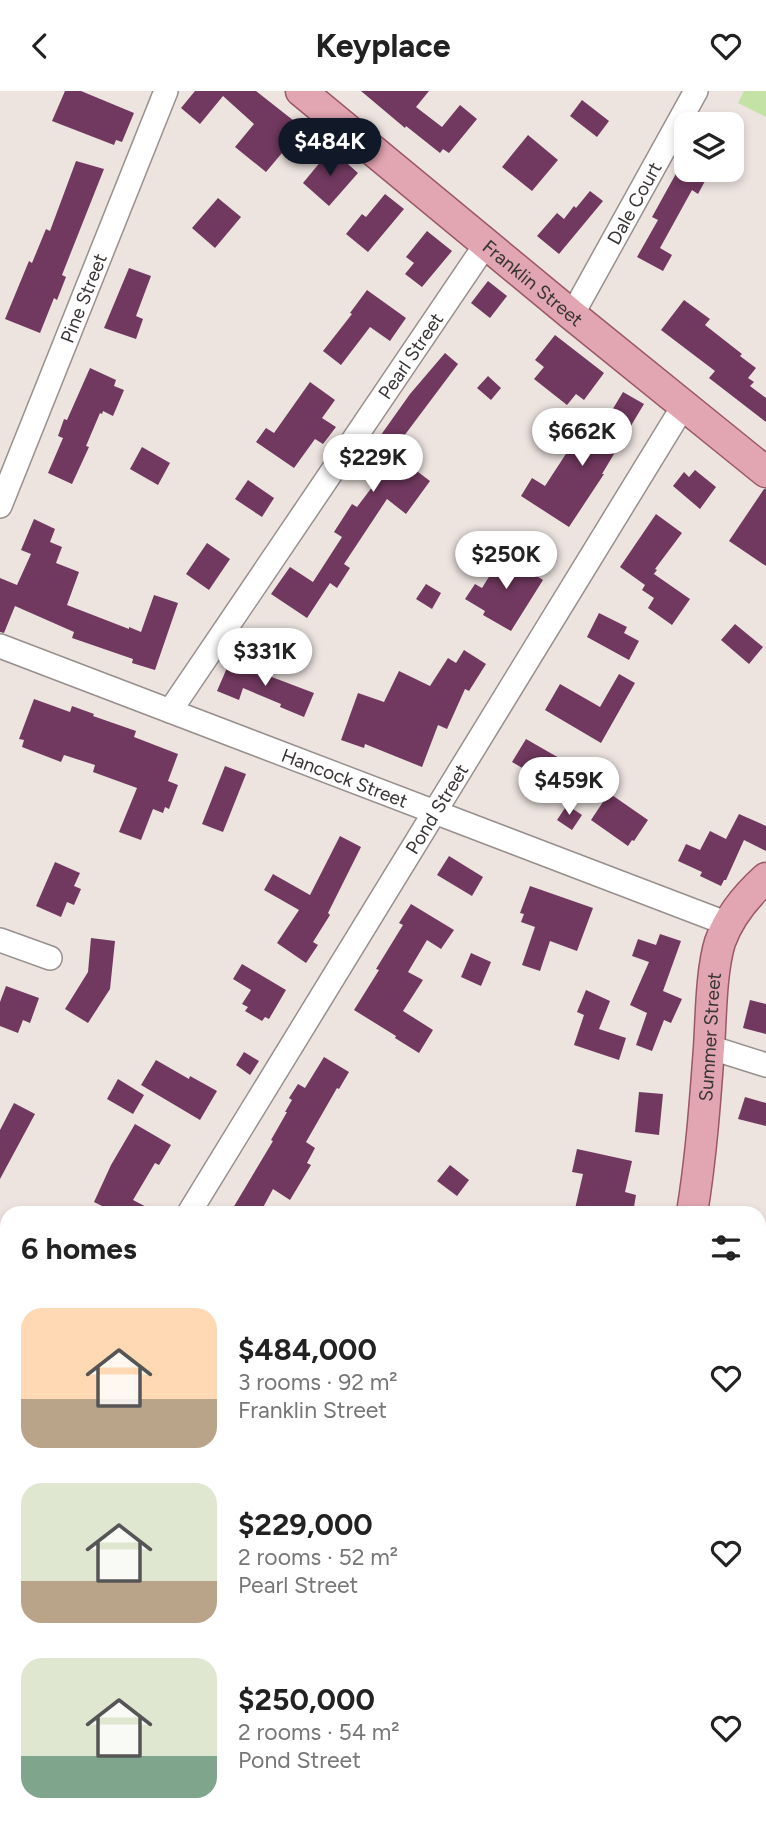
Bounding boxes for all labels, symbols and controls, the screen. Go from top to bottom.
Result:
icon: back [21,27,59,65]
text: Keyplace [315,27,451,65]
icon: heart [707,27,745,65]
map controls [674,112,744,182]
button: layers [674,112,744,182]
pin: $484K [281,119,379,178]
text: $484K [294,127,366,155]
street label: Dale Court [602,158,667,249]
street label: Franklin Street [478,235,588,331]
street label: Pine Street [55,250,112,346]
street label: Pearl Street [373,308,448,404]
pin: $662K [533,409,631,468]
text: $662K [548,417,616,445]
pin: $229K [324,435,422,494]
text: $229K [339,443,407,471]
pin: $250K [457,531,555,591]
text: $250K [471,540,541,568]
pin: $331K [216,629,314,688]
text: $331K [233,637,297,665]
street label: Hancock Street [278,744,411,813]
pin: $459K [520,757,618,817]
street label: Pond Street [401,760,473,858]
text: $459K [534,766,604,794]
street label: Summer Street [694,971,726,1102]
icon: filters [707,1229,745,1267]
text: 6 homes [21,1230,137,1267]
text: $484,000 [238,1331,377,1368]
icon: home [77,1336,161,1420]
icon: heart [707,1359,745,1397]
text: 3 rooms · 92 m² [238,1368,398,1396]
text: Franklin Street [238,1396,387,1424]
text: $229,000 [238,1506,373,1543]
icon: home [77,1511,161,1595]
icon: heart [707,1534,745,1572]
text: 2 rooms · 52 m² [238,1543,398,1571]
text: Pearl Street [238,1571,358,1599]
text: $250,000 [238,1681,375,1718]
icon: home [77,1686,161,1770]
icon: heart [707,1709,745,1747]
text: 2 rooms · 54 m² [238,1718,400,1746]
text: Pond Street [238,1746,361,1774]

